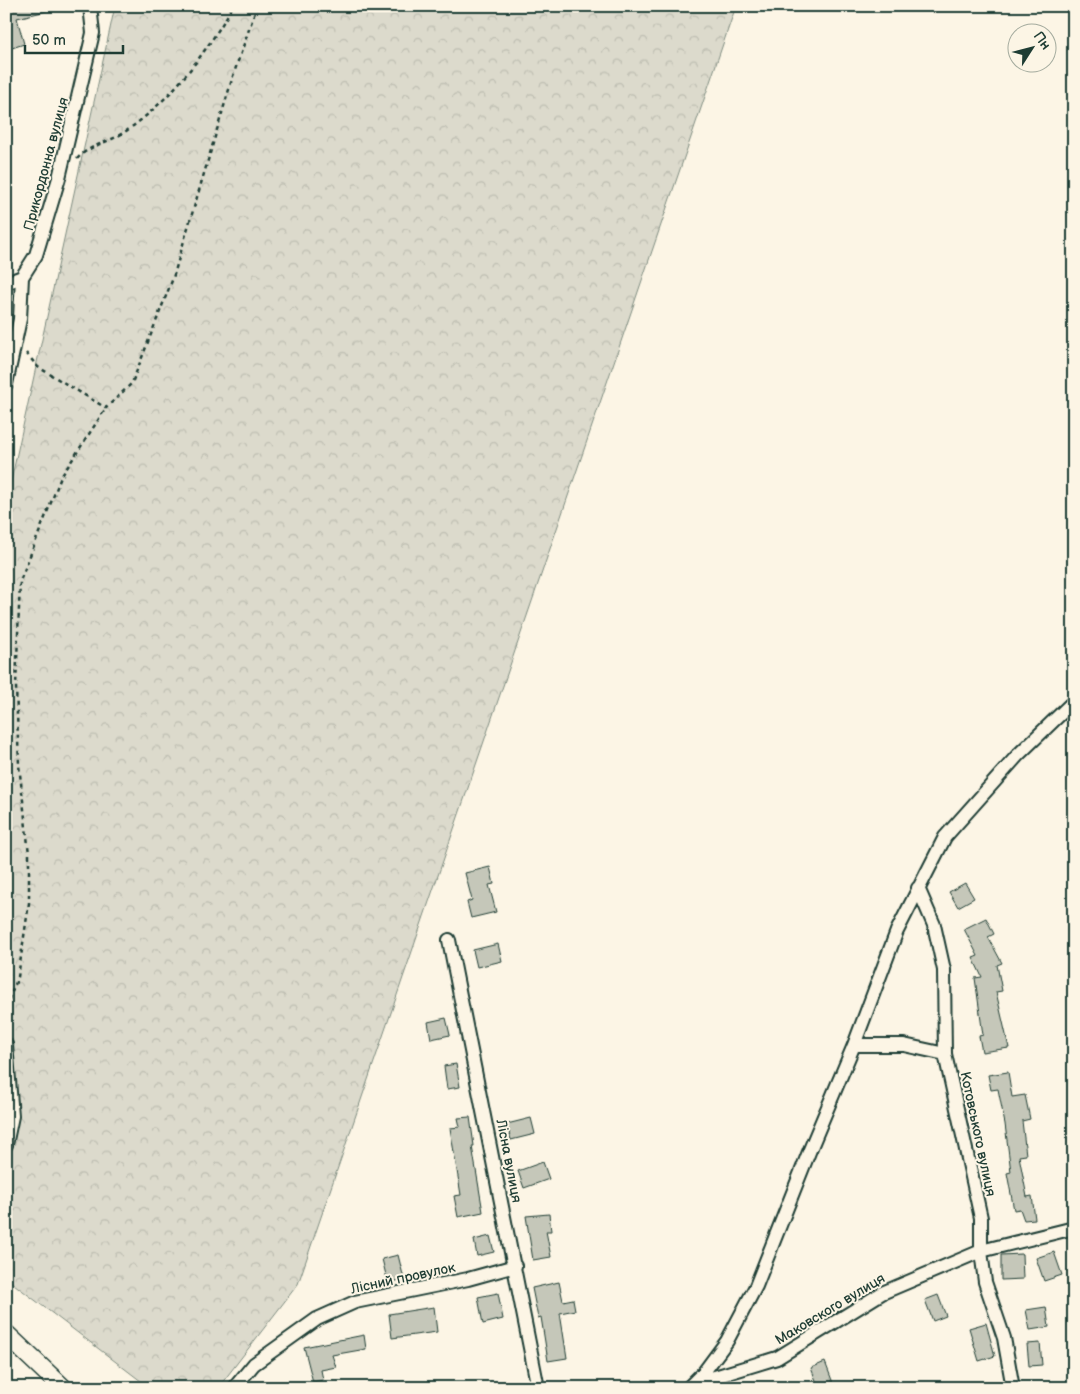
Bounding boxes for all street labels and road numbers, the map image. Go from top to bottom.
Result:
street label: Прикордонна вулиця [20,95,72,233]
street label: Котовського вулиця [956,1070,1000,1198]
street label: Лісна вулиця [492,1117,525,1204]
street label: Лісний провулок [348,1258,457,1298]
street label: Маковского вулиця [772,1269,888,1348]

